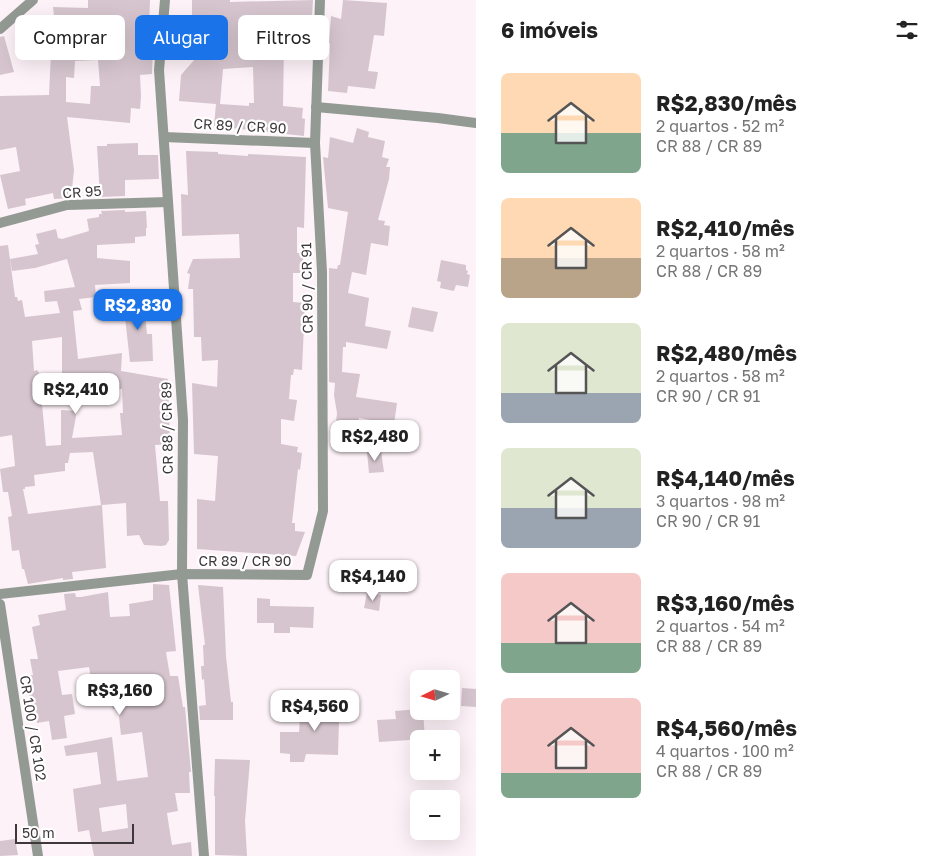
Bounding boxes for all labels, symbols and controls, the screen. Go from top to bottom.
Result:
chip: Comprar [15,15,125,60]
chip: Alugar [135,15,228,60]
chip: Filtros [238,15,329,60]
icon: filters [893,16,921,44]
text: 6 imóveis [501,17,598,43]
text: R$2,830/mês [656,90,797,116]
icon: home [541,93,601,153]
street label: CR 89 / CR 90 [193,115,287,136]
text: 2 quartos · 52 m² [656,116,784,136]
text: CR 88 / CR 89 [656,136,762,156]
street label: CR 95 [62,182,102,201]
text: R$2,410/mês [656,215,794,241]
icon: home [541,218,601,278]
text: 2 quartos · 58 m² [656,241,785,261]
street label: CR 90 / CR 91 [297,242,316,334]
text: CR 88 / CR 89 [656,261,762,281]
pin: R$2,830 [92,288,184,331]
text: R$2,830 [104,295,172,315]
text: R$2,480/mês [656,340,797,366]
icon: home [541,343,601,403]
text: 2 quartos · 58 m² [656,366,785,386]
pin: R$2,410 [30,372,122,415]
text: R$2,410 [43,379,109,399]
street label: CR 88 / CR 89 [157,381,176,475]
text: CR 90 / CR 91 [656,386,760,406]
pin: R$2,480 [329,420,421,462]
text: R$2,480 [341,426,409,446]
text: R$4,140/mês [656,465,795,491]
icon: home [541,468,601,528]
text: 3 quartos · 98 m² [656,491,785,511]
text: CR 90 / CR 91 [656,511,760,531]
street label: CR 89 / CR 90 [199,552,291,569]
pin: R$4,140 [327,560,419,602]
text: R$4,140 [340,566,406,586]
text: R$3,160/mês [656,590,795,616]
icon: home [541,593,601,653]
text: 2 quartos · 54 m² [656,616,785,636]
text: CR 88 / CR 89 [656,636,762,656]
north arrow [410,670,460,720]
map controls [410,670,460,840]
street label: CR 100 / CR 102 [17,674,50,782]
pin: R$3,160 [74,674,166,716]
text: R$3,160 [87,680,153,700]
pin: R$4,560 [269,690,361,732]
text: R$4,560 [281,696,349,716]
text: R$4,560/mês [656,715,797,741]
icon: home [541,718,601,778]
button: + [410,730,460,780]
text: 4 quartos · 100 m² [656,741,794,761]
text: CR 88 / CR 89 [656,761,762,781]
button: − [410,790,460,840]
scale bar [15,821,134,844]
text: 50 m [22,824,55,841]

